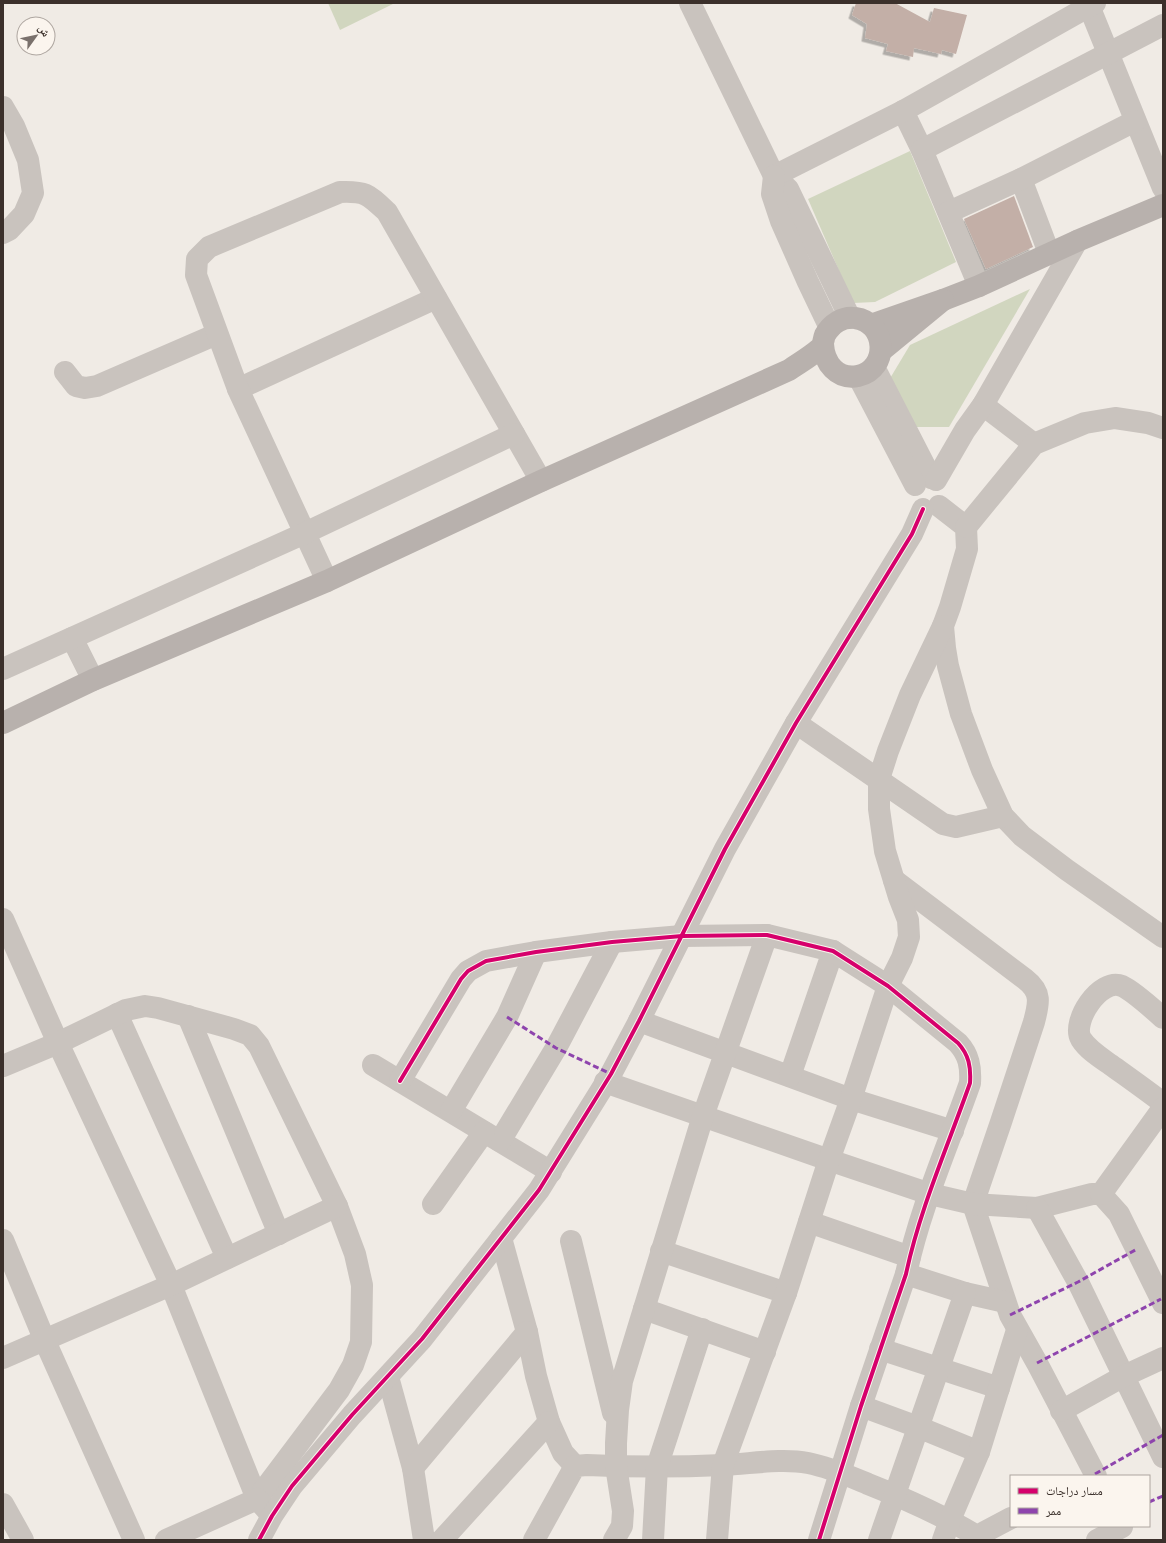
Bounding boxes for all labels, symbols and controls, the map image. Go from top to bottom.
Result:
north arrow [16,16,56,56]
text: ش [34,22,54,40]
legend [1010,1475,1150,1527]
text: مسار دراجات [1046,1483,1103,1499]
text: ممر [1045,1503,1061,1519]

